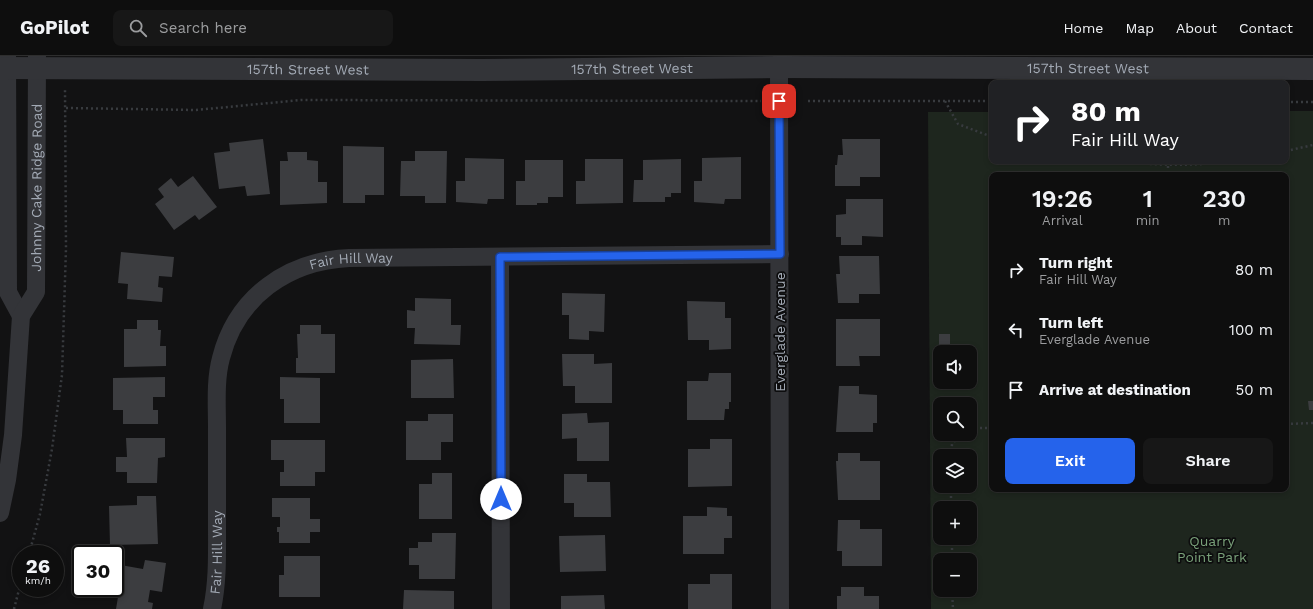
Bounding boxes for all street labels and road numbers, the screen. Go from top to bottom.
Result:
street label: 157th Street West [571,60,693,77]
street label: 157th Street West [1027,60,1149,76]
street label: 157th Street West [247,61,369,78]
street label: Johnny Cake Ridge Road [28,104,45,272]
street label: Fair Hill Way [307,250,394,273]
street label: Everglade Avenue [772,272,788,392]
street label: Fair Hill Way [207,510,225,595]

